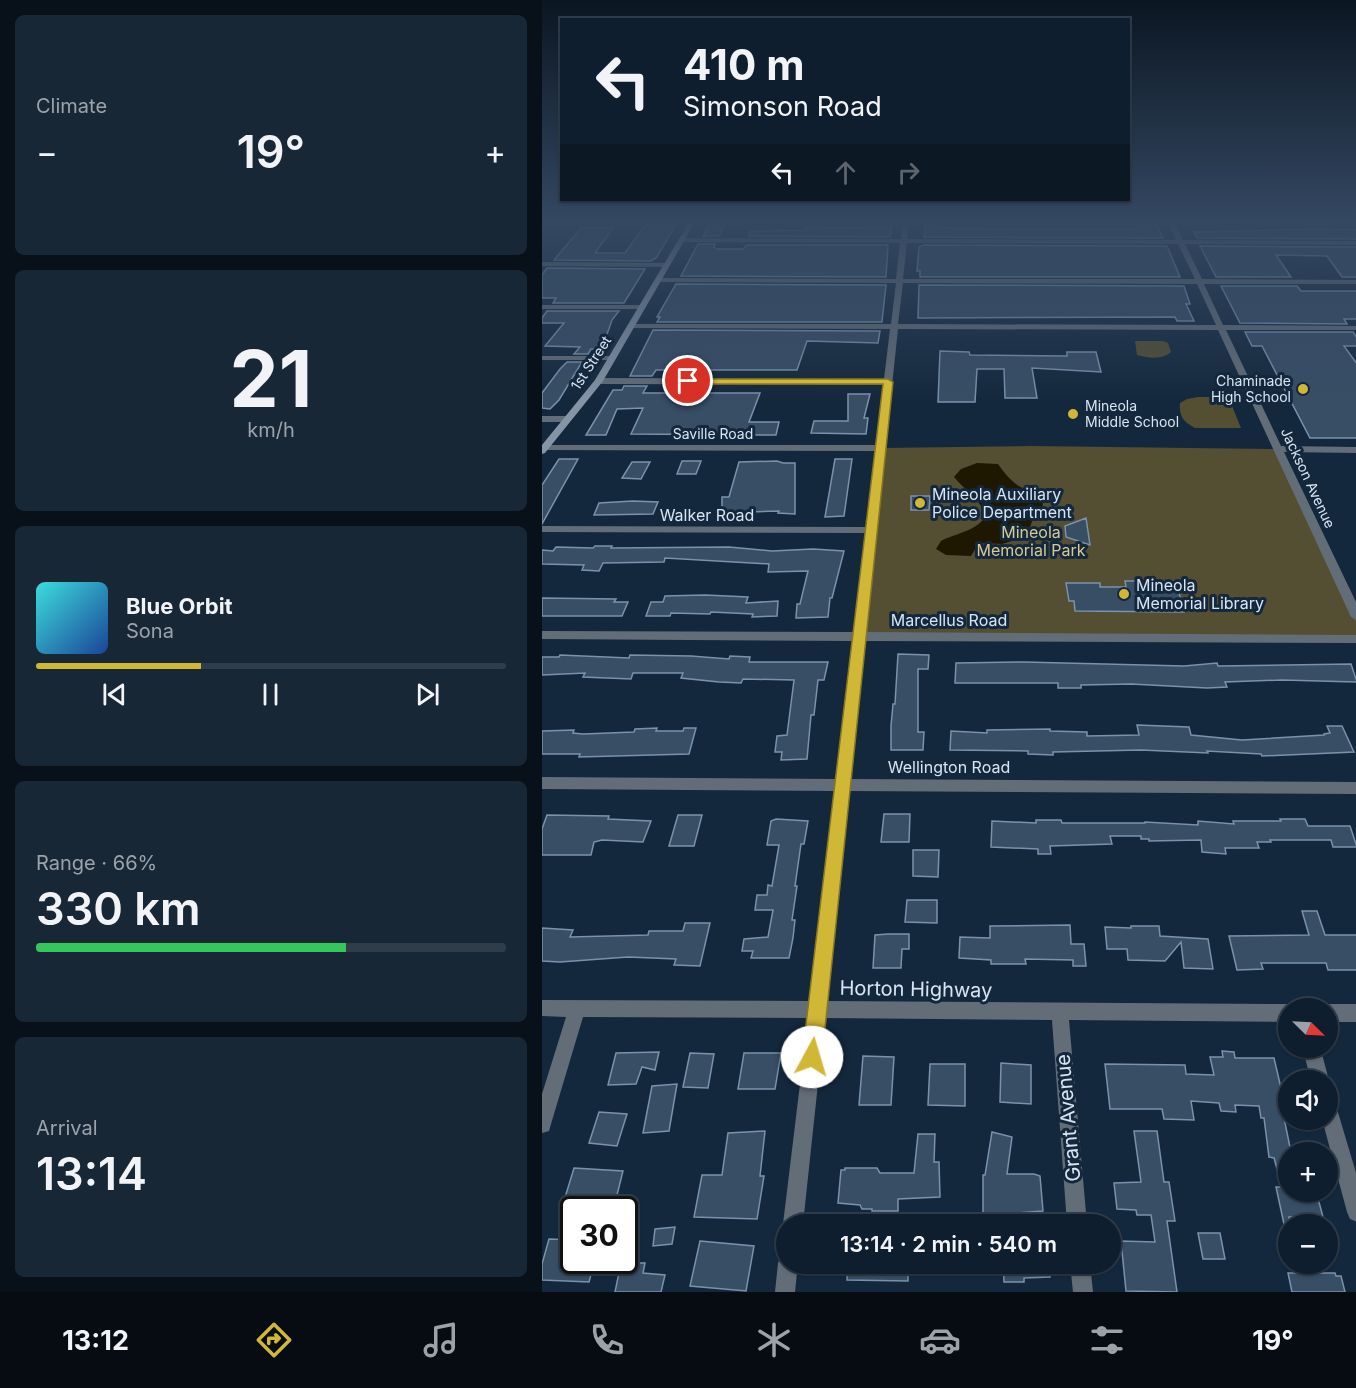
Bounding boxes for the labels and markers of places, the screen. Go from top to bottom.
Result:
pin [662,355,713,406]
place label: Chaminade High School [1211,372,1291,405]
marker: Chaminade High School [1296,382,1310,396]
place label: Mineola Middle School [1085,397,1179,430]
marker: Mineola Middle School [1066,407,1080,421]
place label: Mineola Auxiliary Police Department [932,484,1072,522]
marker: Mineola Auxiliary Police Department [913,496,927,510]
place label: Mineola Memorial Library [1136,575,1264,613]
marker: Mineola Memorial Library [1117,587,1131,601]

